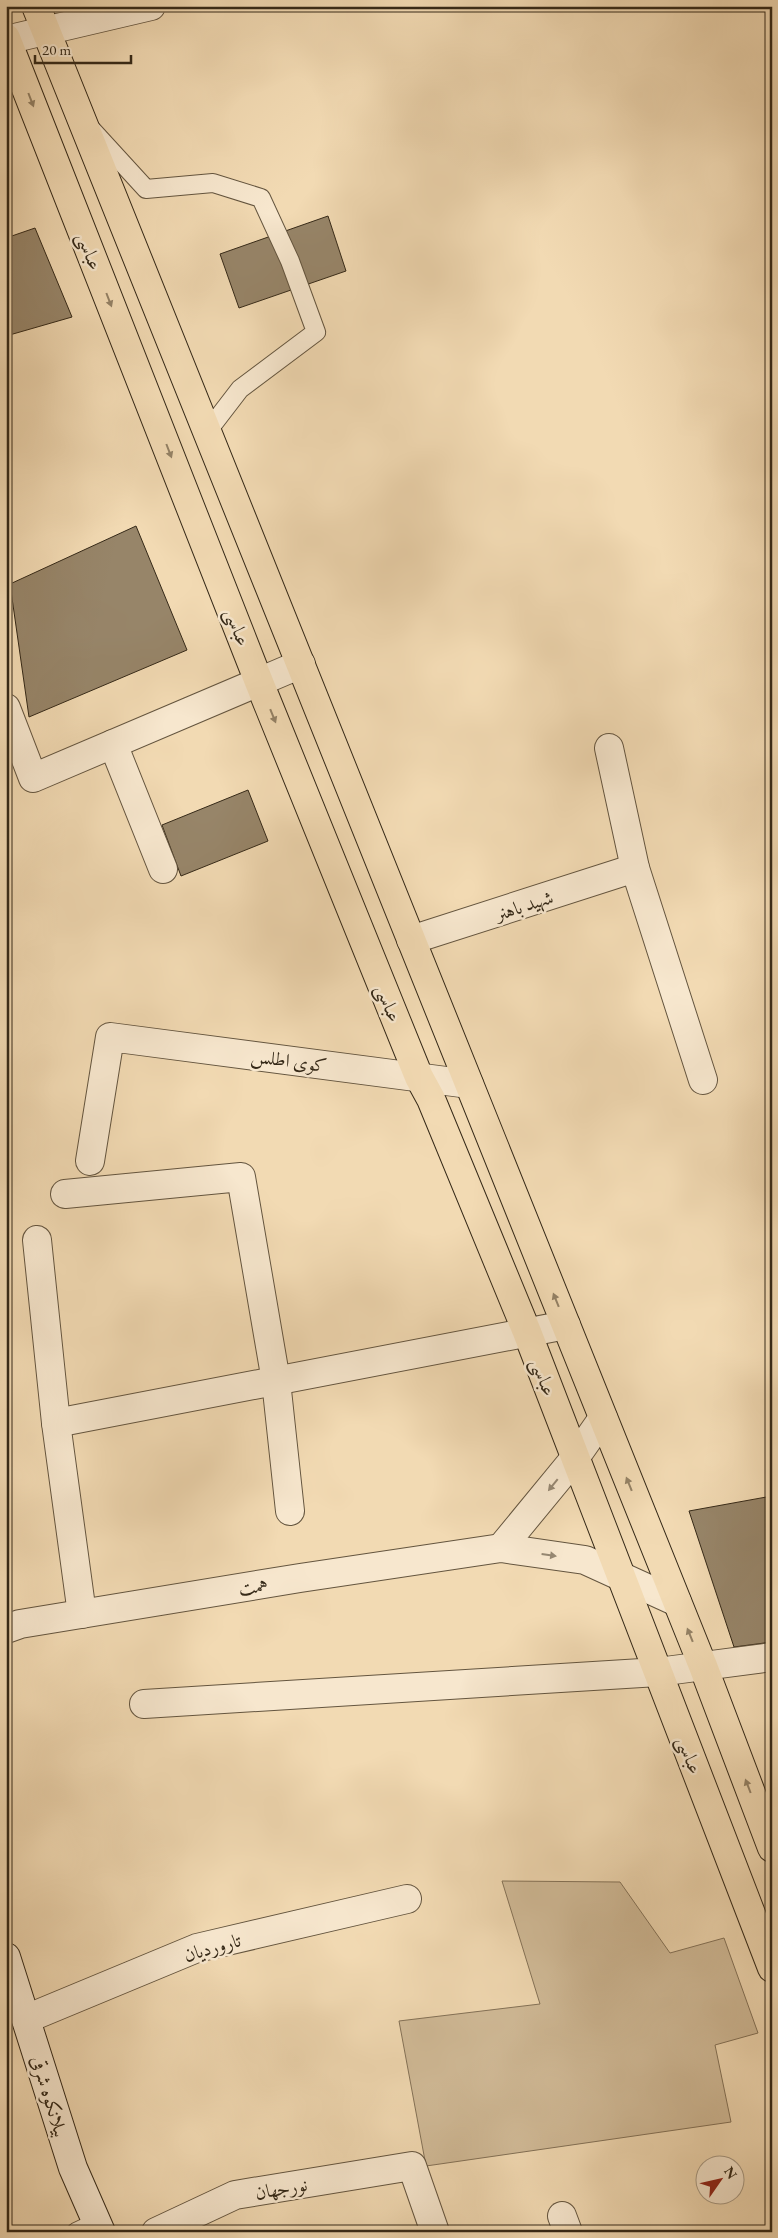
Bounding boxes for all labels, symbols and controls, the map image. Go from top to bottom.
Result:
scale bar [35,32,131,64]
text: 20 m [42,40,71,59]
one-way arrow [27,93,35,107]
street label: عباسى [70,229,108,274]
one-way arrow [105,293,113,308]
one-way arrow [165,444,173,459]
street label: عباسى [218,605,256,650]
one-way arrow [270,709,278,724]
street label: شهید باهنر [490,884,556,927]
street label: عباسى [369,981,407,1026]
street label: کوی اطلس [249,1043,329,1078]
one-way arrow [552,1293,559,1308]
street label: عباسى [524,1355,562,1400]
one-way arrow [625,1477,633,1491]
one-way arrow [547,1478,558,1491]
one-way arrow [541,1551,557,1559]
street label: همت [237,1572,270,1601]
one-way arrow [686,1627,693,1642]
street label: عباسى [670,1733,708,1778]
one-way arrow [744,1778,752,1793]
street label: تاروردیان [181,1927,244,1968]
street label: بیلانکوه شرقی [25,2052,74,2140]
north arrow [696,2156,746,2206]
text: N [720,2163,742,2183]
street label: نورجهان [253,2172,309,2205]

